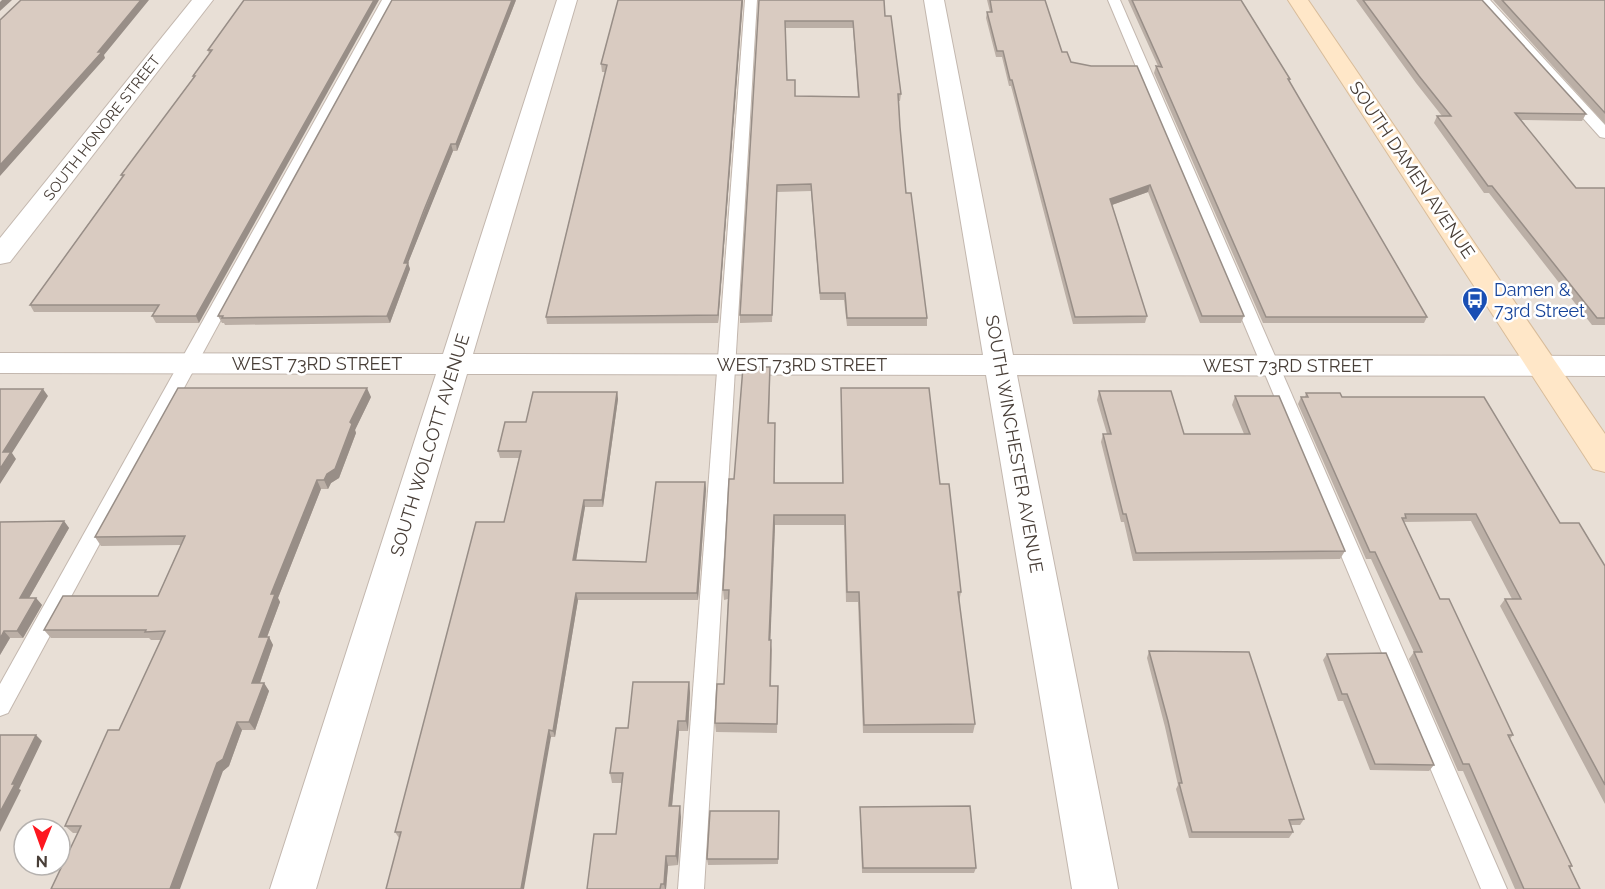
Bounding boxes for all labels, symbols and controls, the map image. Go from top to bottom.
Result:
street label: SOUTH HONORE STREET [40,52,164,204]
street label: SOUTH DAMEN AVENUE [1345,77,1480,262]
place label: Damen & 73rd Street [1494,279,1585,321]
bus stop icon: Damen & 73rd Street [1460,285,1490,323]
street label: SOUTH WINCHESTER AVENUE [981,313,1048,574]
street label: SOUTH WOLCOTT AVENUE [386,331,473,559]
street label: WEST 73RD STREET [232,353,402,374]
street label: WEST 73RD STREET [717,354,887,375]
street label: WEST 73RD STREET [1203,355,1373,376]
north arrow [12,817,72,877]
text: N [35,852,48,871]

